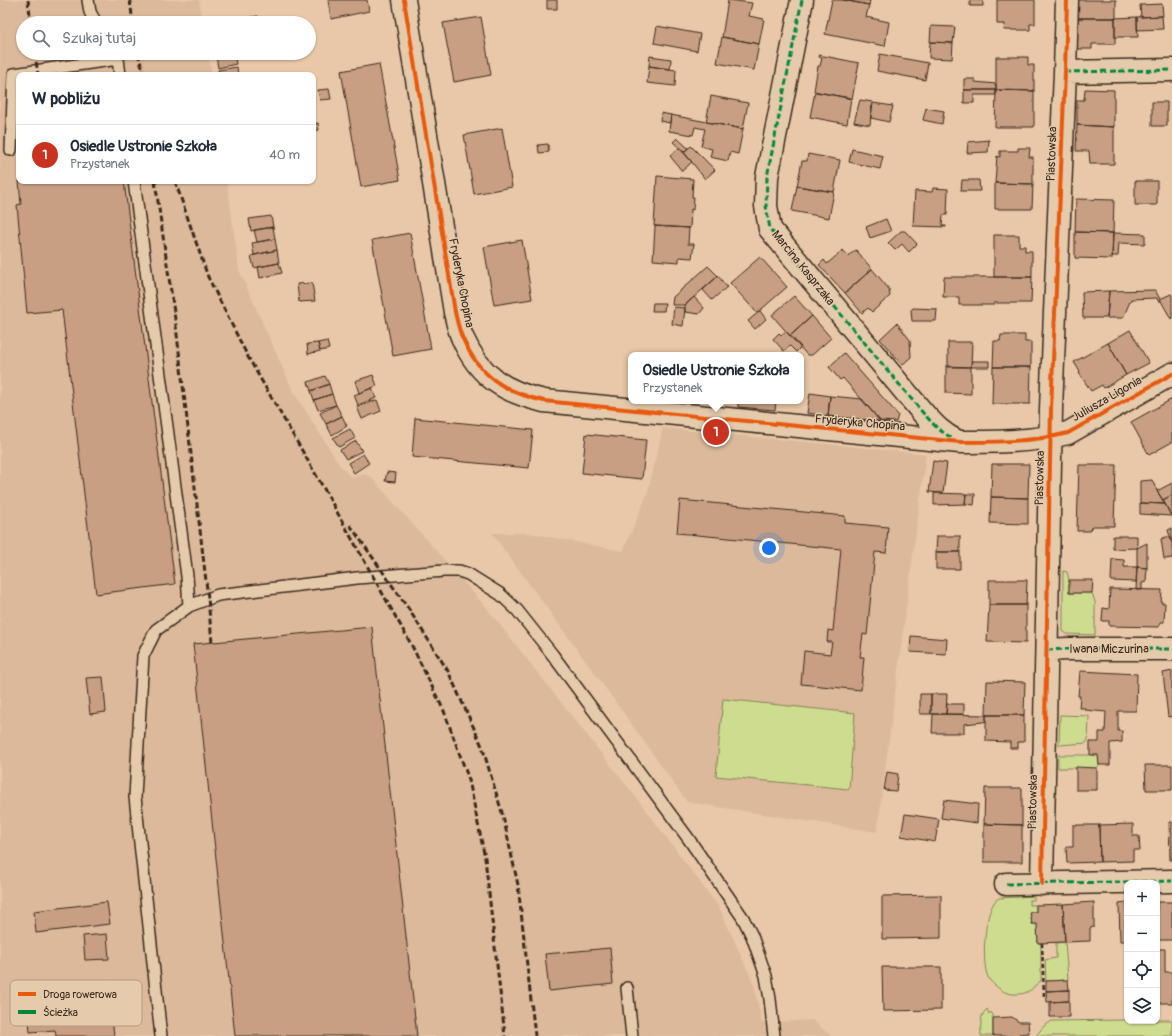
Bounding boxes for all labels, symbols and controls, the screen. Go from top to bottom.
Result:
search box [16,16,316,60]
icon: search [30,27,52,49]
text: Szukaj tutaj [62,29,136,48]
text: W pobliżu [32,88,100,109]
street label: Piastowska [1044,126,1060,182]
text: Osiedle Ustronie Szkoła [70,137,217,156]
text: 1 [42,147,48,163]
text: 40 m [269,147,300,163]
text: Przystanek [70,156,130,172]
street label: Marcina Kasprzaka [768,227,838,309]
street label: Fryderyka Chopina [445,237,477,329]
popup [628,352,804,404]
text: Osiedle Ustronie Szkoła [643,361,789,380]
street label: Juliusza Ligonia [1069,373,1145,425]
text: Przystanek [643,380,702,396]
street label: Fryderyka Chopina [814,412,906,434]
pin: 1 [703,417,729,447]
street label: Piastowska [1032,450,1048,506]
your location [759,538,779,558]
street label: Iwana Miczurina [1069,642,1149,657]
street label: Piastowska [1025,774,1041,830]
map controls [1124,880,1160,1024]
button: + [1124,880,1160,916]
button: − [1124,916,1160,952]
button: locate [1124,952,1160,988]
legend [10,980,142,1026]
text: Droga rowerowa [43,988,117,1001]
button: layers [1124,988,1160,1024]
text: Ścieżka [43,1006,78,1019]

